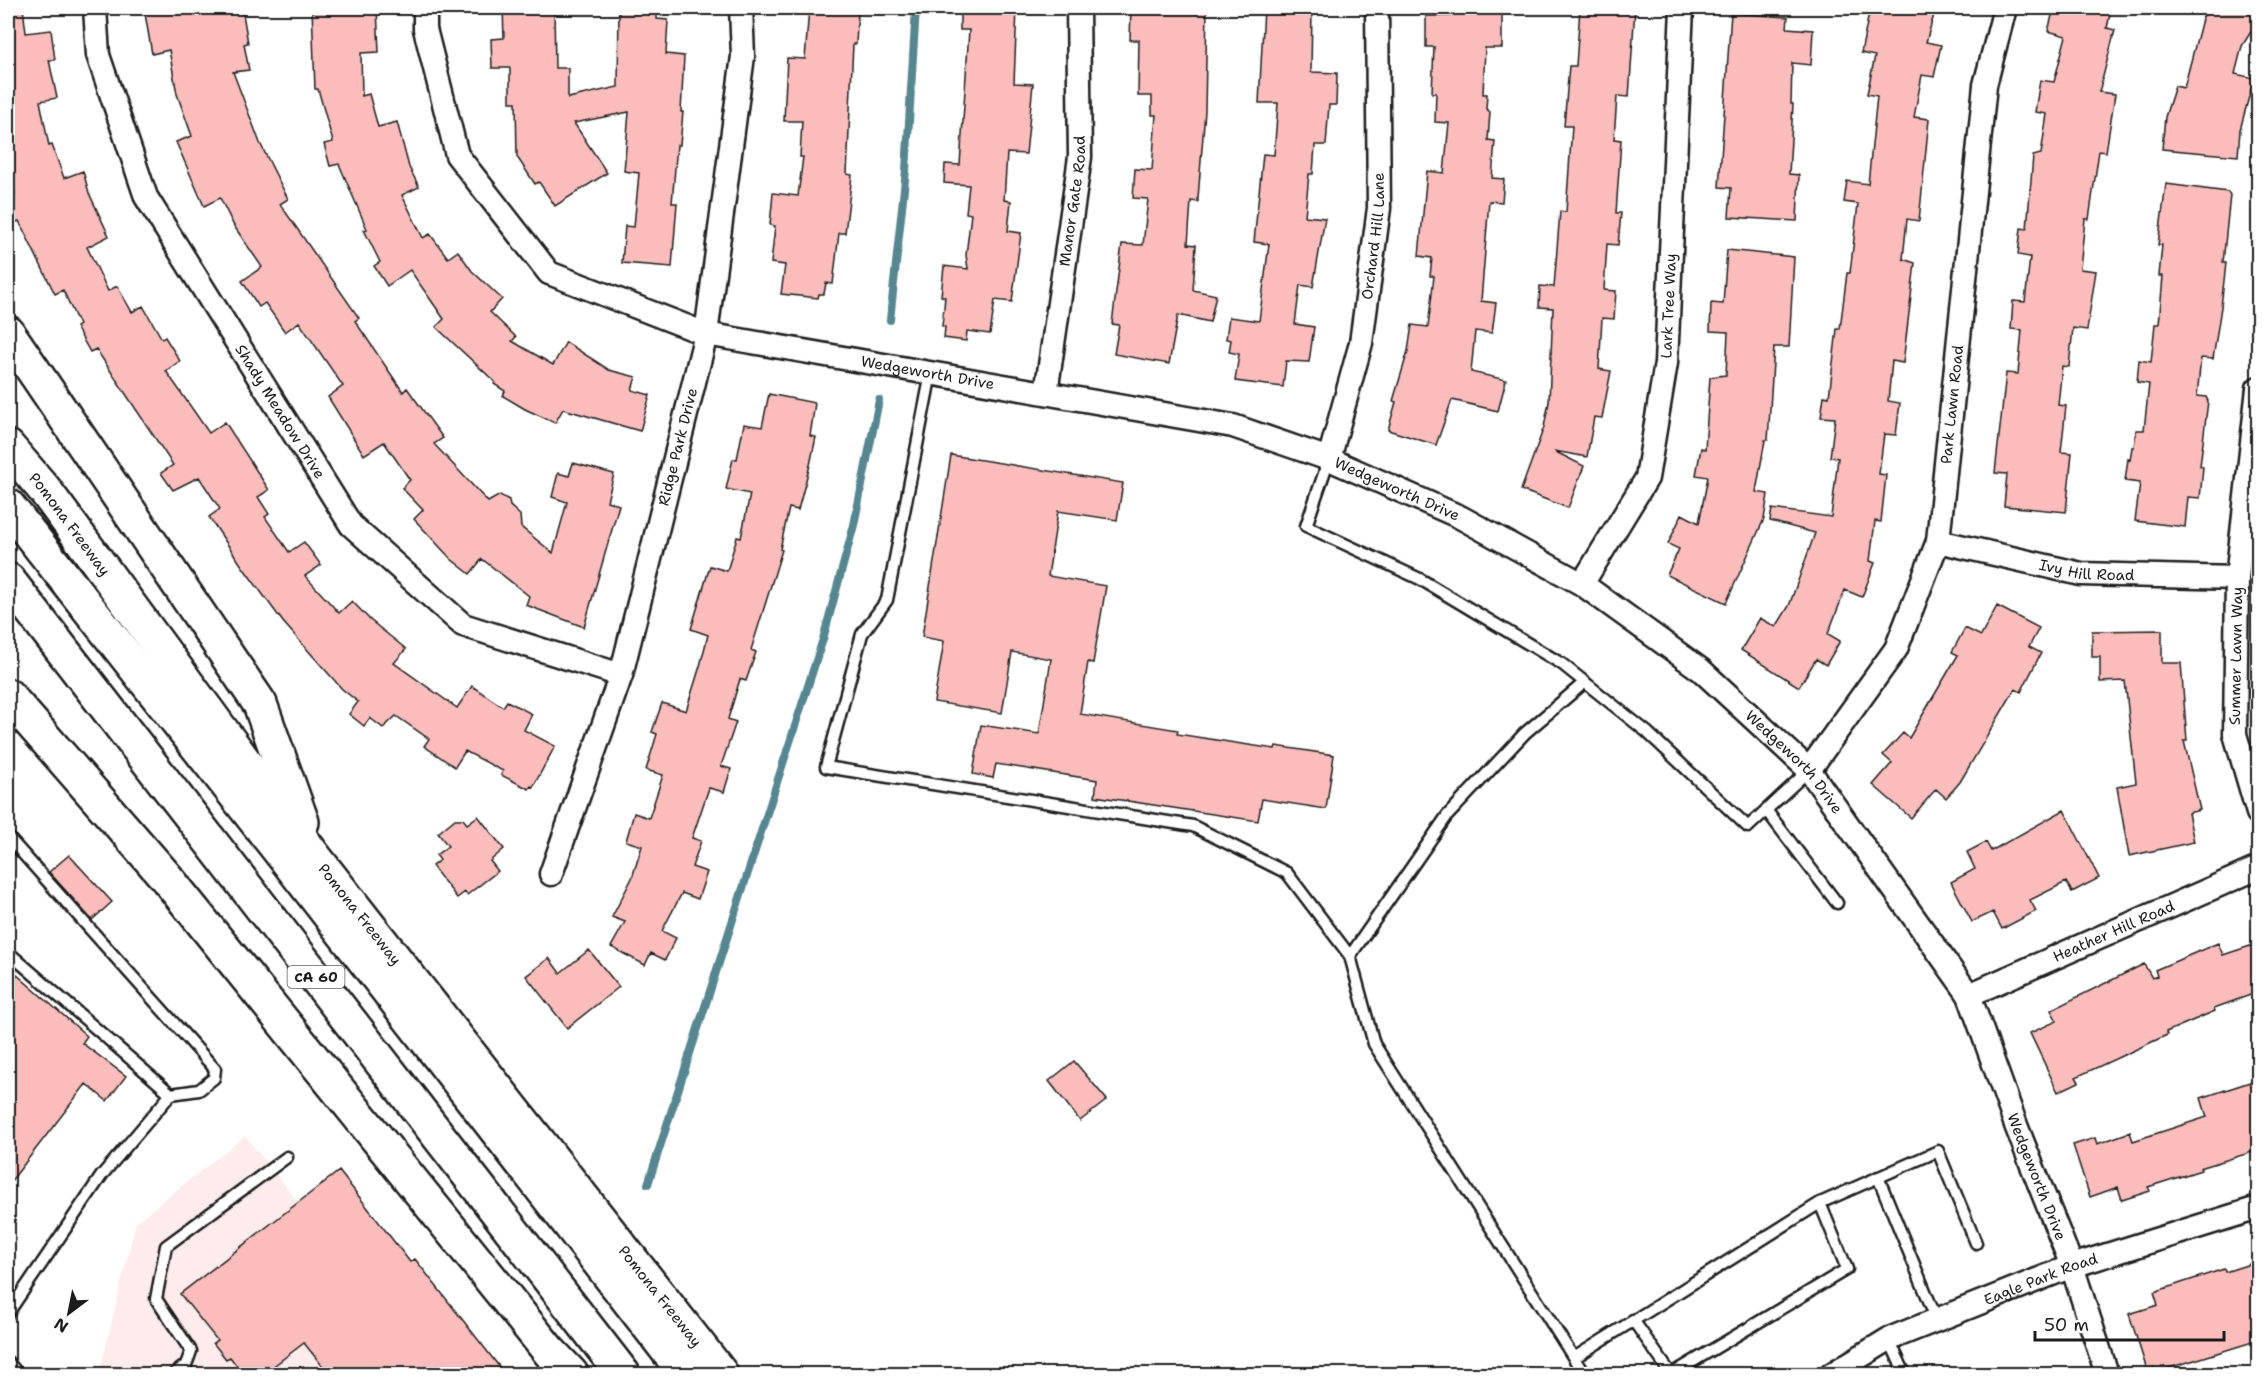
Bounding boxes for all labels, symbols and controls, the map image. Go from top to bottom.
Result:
street label: Manor Gate Road [1054,135,1090,268]
street label: Orchard Hill Lane [1357,173,1389,301]
street label: Lark Tree Way [1656,253,1681,359]
street label: Shady Meadow Drive [231,341,330,483]
street label: Park Lawn Road [1936,344,1968,465]
street label: Wedgeworth Drive [859,351,996,394]
street label: Ridge Park Drive [654,386,702,508]
street label: Wedgeworth Drive [1331,453,1463,526]
street label: Pomona Freeway [25,469,115,580]
street label: Ivy Hill Road [2037,555,2135,585]
street label: Summer Lawn Way [2225,587,2247,725]
street label: Wedgeworth Drive [1741,706,1847,818]
street label: Pomona Freeway [313,859,406,969]
street label: Heather Hill Road [2050,896,2178,967]
road number: CA 60 [288,966,344,988]
street label: Wedgeworth Drive [2002,1110,2071,1243]
street label: Pomona Freeway [614,1241,706,1351]
street label: Eagle Park Road [1981,1248,2101,1310]
north arrow [39,1283,99,1343]
scale bar [2035,1304,2224,1342]
text: N [50,1313,72,1338]
text: 50 m [2044,1313,2089,1337]

